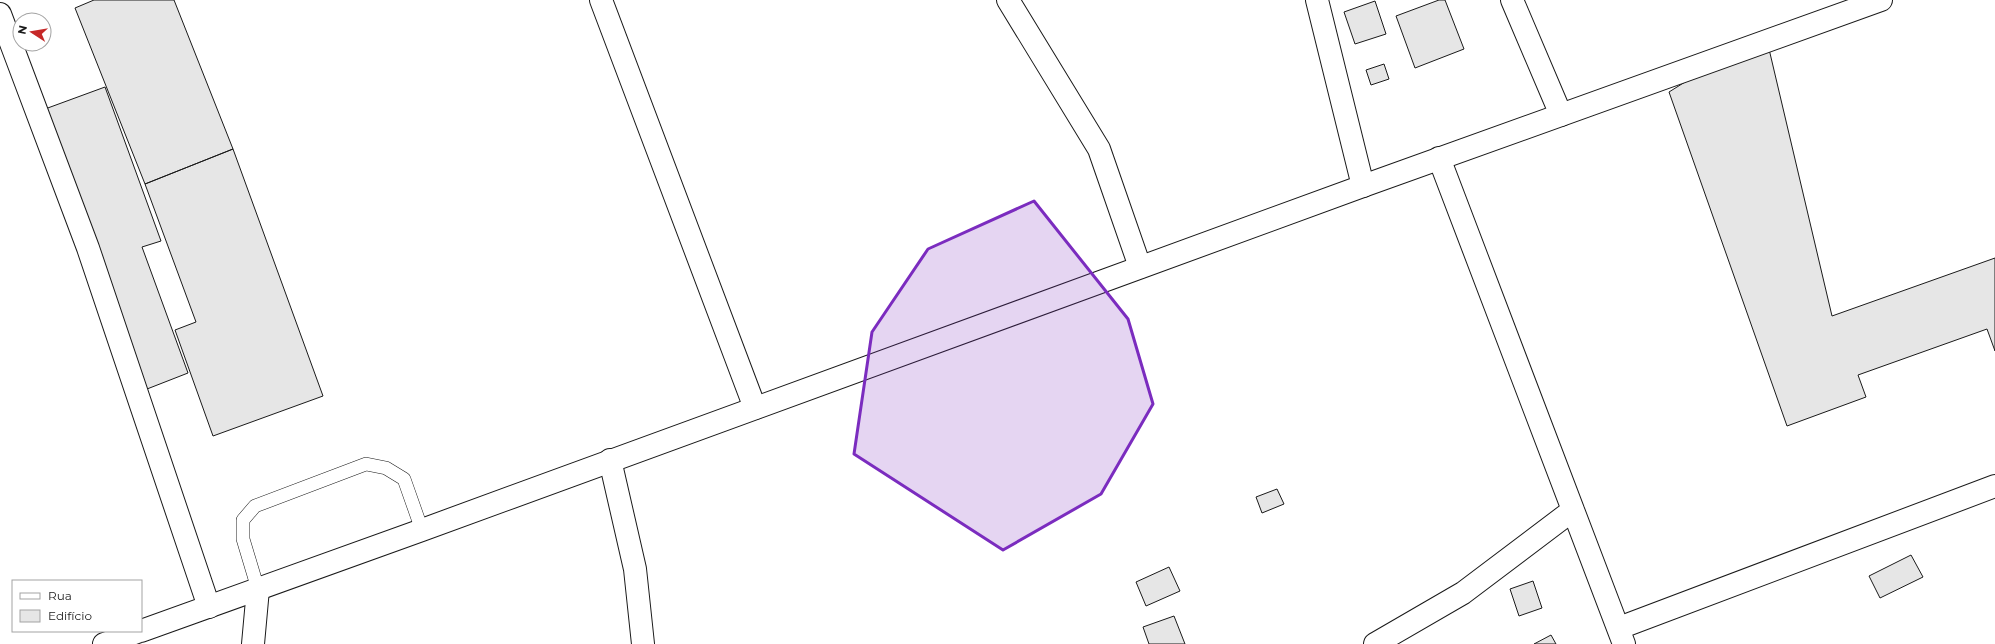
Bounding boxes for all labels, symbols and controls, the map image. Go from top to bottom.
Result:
north arrow [12,12,52,52]
text: N [14,24,30,36]
legend [12,580,142,632]
text: Rua [48,588,72,603]
text: Edifício [48,608,92,623]

